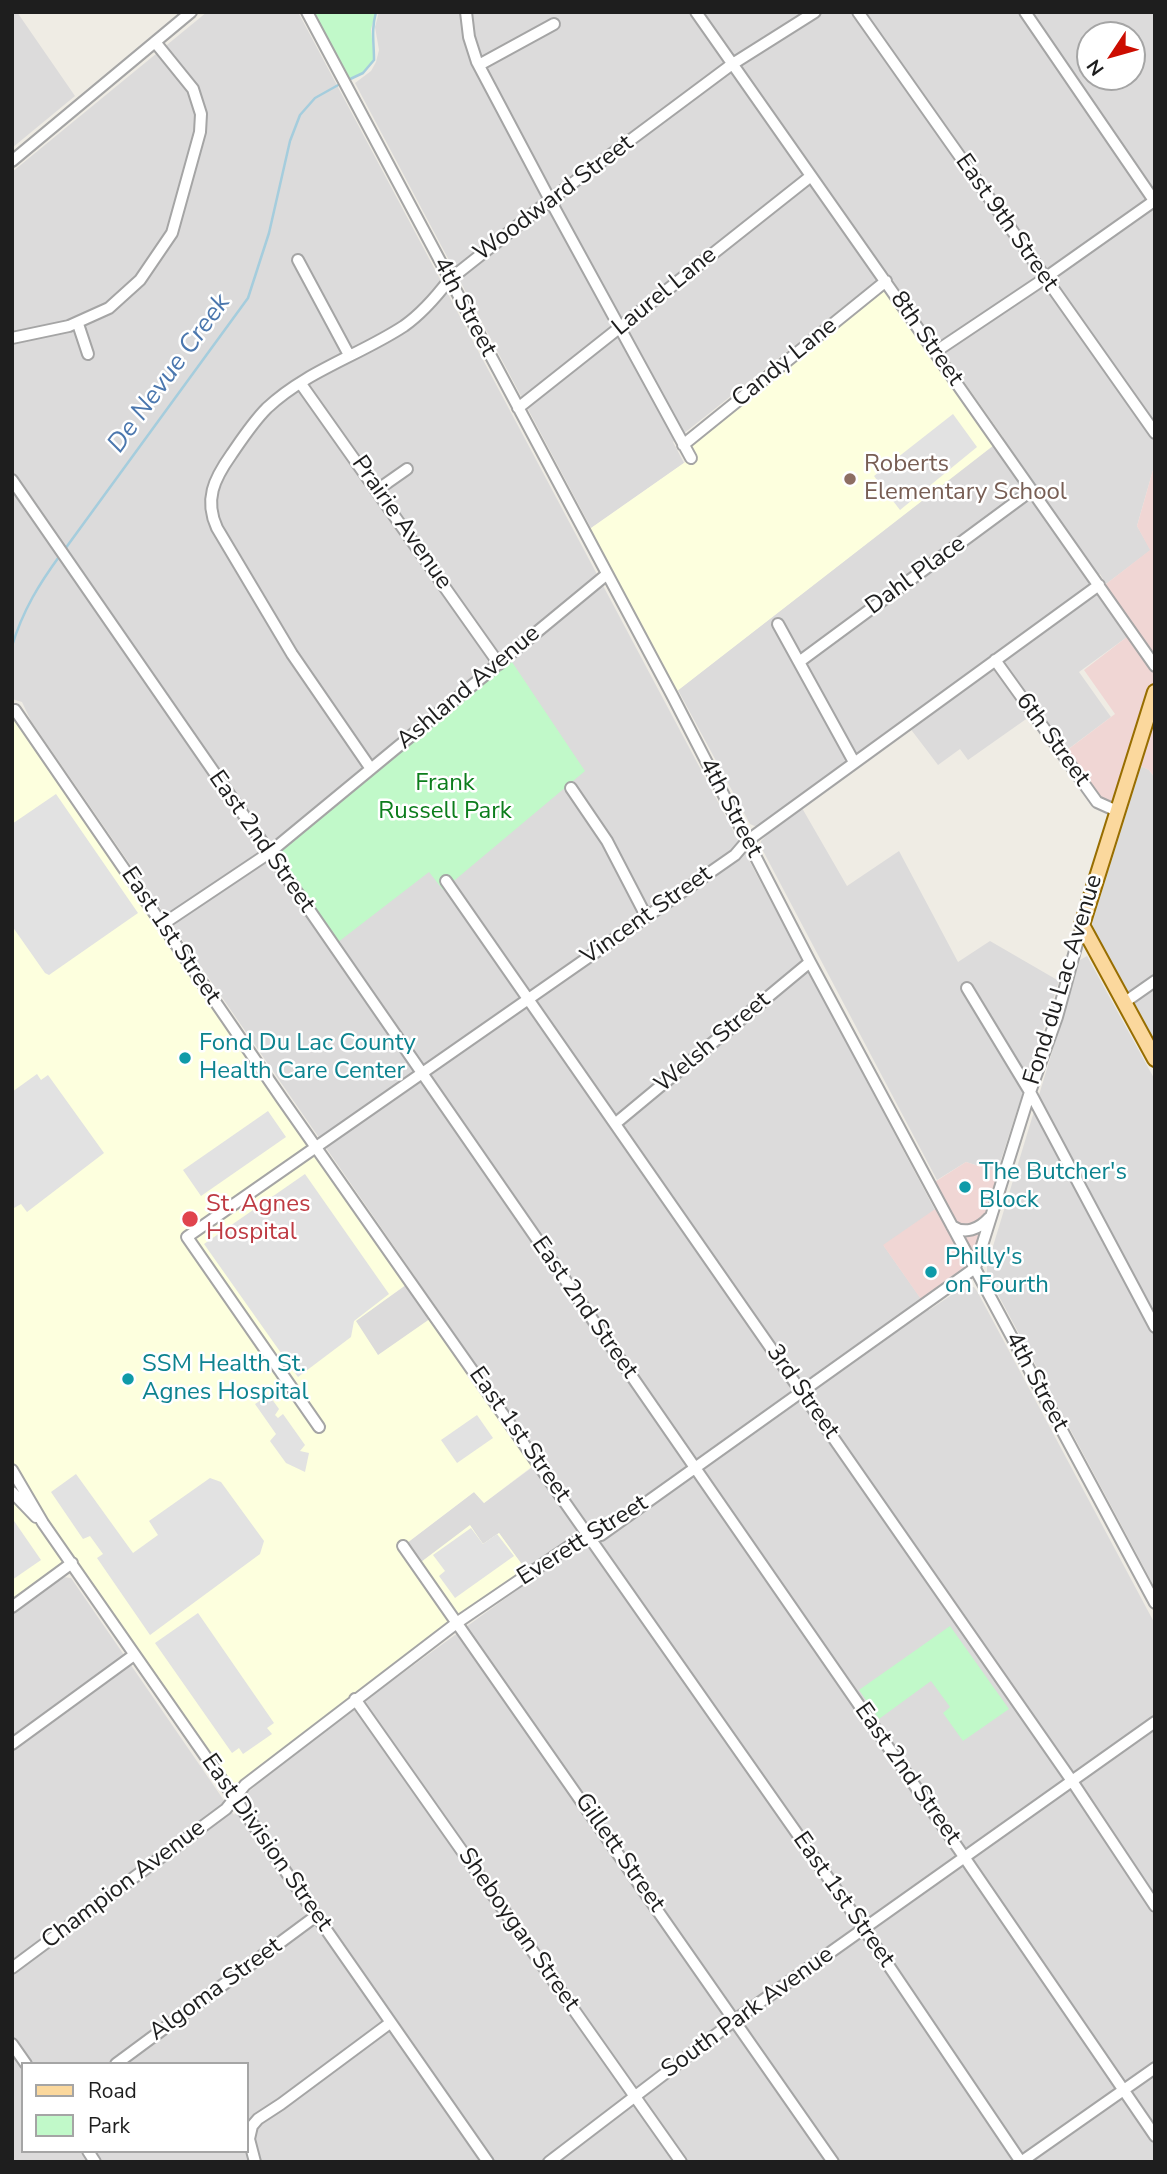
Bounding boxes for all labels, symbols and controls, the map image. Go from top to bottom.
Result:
north arrow [1076,21,1146,91]
text: N [1081,54,1110,81]
street label: Woodward Street [468,130,640,268]
street label: East 9th Street [948,149,1064,297]
street label: Laurel Lane [607,241,723,343]
street label: 4th Street [426,253,502,361]
street label: 8th Street [883,286,969,392]
water label: De Nevue Creek [102,289,238,459]
street label: Candy Lane [727,312,843,414]
street label: Prairie Avenue [344,451,458,595]
place label: Roberts Elementary School [864,451,1067,507]
marker: Roberts Elementary School [842,471,858,487]
street label: Dahl Place [861,530,971,622]
street label: Ashland Avenue [392,620,546,756]
street label: 6th Street [1009,688,1095,792]
street label: 4th Street [692,754,768,862]
street label: East 2nd Street [202,766,320,918]
park label: Frank Russell Park [378,770,512,826]
street label: Vincent Street [576,860,718,972]
street label: East 1st Street [114,862,226,1010]
street label: Fond du Lac Avenue [1018,871,1110,1089]
street label: Welsh Street [650,986,776,1100]
place label: Fond Du Lac County Health Care Center [199,1030,416,1086]
marker: Fond Du Lac County Health Care Center [177,1050,193,1066]
place label: The Butcher's Block [979,1159,1127,1215]
marker: The Butcher's Block [957,1179,973,1195]
place label: St. Agnes Hospital [206,1191,310,1247]
marker: St. Agnes Hospital [180,1209,200,1229]
street label: East 2nd Street [525,1232,643,1384]
place label: Philly's on Fourth [945,1244,1049,1300]
marker: Philly's on Fourth [923,1264,939,1280]
street label: 4th Street [998,1328,1074,1436]
street label: 3rd Street [759,1339,845,1445]
place label: SSM Health St. Agnes Hospital [142,1351,308,1407]
street label: East 1st Street [462,1362,576,1508]
marker: SSM Health St. Agnes Hospital [120,1371,136,1387]
street label: Everett Street [513,1490,653,1592]
street label: East 2nd Street [848,1698,966,1850]
street label: East Division Street [194,1749,338,1937]
street label: Gillett Street [568,1788,670,1918]
street label: Champion Avenue [36,1814,212,1956]
street label: East 1st Street [786,1827,900,1973]
street label: Sheboygan Street [451,1843,585,2017]
street label: Algoma Street [144,1932,288,2048]
street label: South Park Avenue [656,1941,840,2085]
legend [21,2062,248,2153]
text: Road [88,2077,137,2105]
text: Park [88,2112,130,2140]

